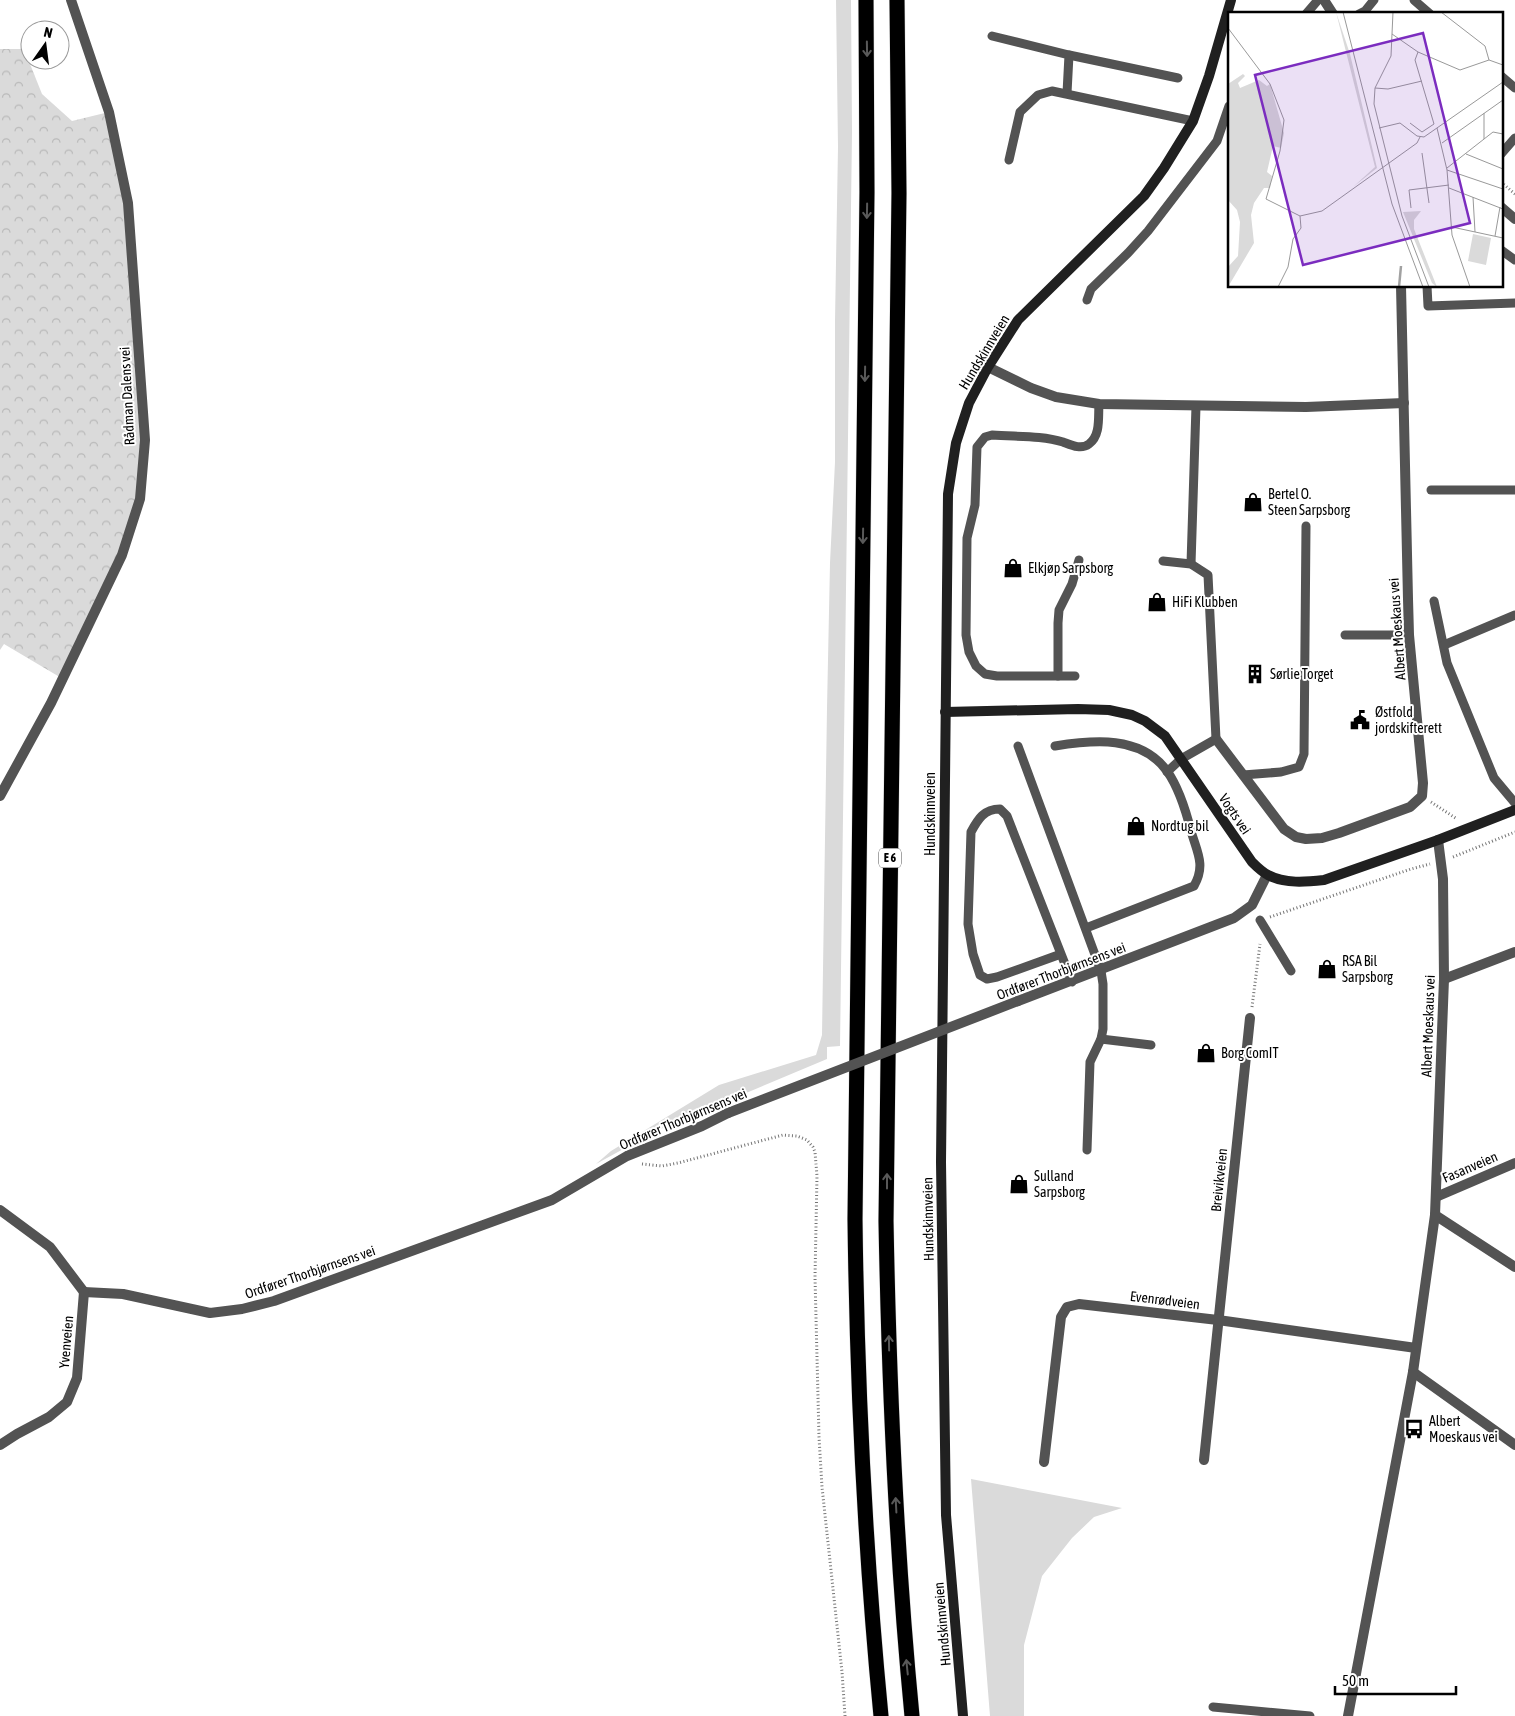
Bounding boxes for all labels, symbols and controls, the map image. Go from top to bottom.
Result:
inset map [1228,12,1502,288]
north arrow [20,20,70,70]
text: N [42,24,54,41]
one-way arrow [862,40,872,56]
one-way arrow [862,202,872,219]
street label: Hundskinnveien [955,312,1013,392]
street label: Rådman Dalens vei [116,346,138,446]
one-way arrow [860,365,870,381]
place label: Bertel O. Steen Sarpsborg [1268,486,1350,518]
shop icon: Bertel O. Steen Sarpsborg [1242,491,1264,513]
one-way arrow [858,528,868,544]
shop icon: Elkjøp Sarpsborg [1002,557,1024,579]
place label: Elkjøp Sarpsborg [1028,560,1113,576]
street label: Albert Moeskaus vei [1385,577,1409,681]
shop icon: HiFi Klubben [1146,591,1168,613]
place label: HiFi Klubben [1172,594,1238,610]
building icon: Sørlie Torget [1244,663,1266,685]
place label: Sørlie Torget [1270,666,1334,682]
place label: Østfold jordskifterett [1374,704,1442,736]
public building icon: Østfold jordskifterett [1349,709,1371,731]
street label: Hundskinnveien [922,772,938,856]
street label: Vogts vei [1216,791,1254,837]
shop icon: Nordtug bil [1125,815,1147,837]
place label: Nordtug bil [1151,818,1209,834]
road number: E 6 [879,848,901,868]
street label: Ordfører Thorbjørnsens vei [994,939,1128,1003]
place label: RSA Bil Sarpsborg [1342,953,1393,985]
shop icon: RSA Bil Sarpsborg [1316,958,1338,980]
street label: Albert Moeskaus vei [1418,975,1438,1077]
shop icon: Borg ComIT [1195,1042,1217,1064]
place label: Borg ComIT [1221,1045,1279,1061]
street label: Ordfører Thorbjørnsens vei [617,1085,749,1153]
street label: Breivikveien [1208,1147,1230,1213]
street label: Fasanveien [1440,1148,1500,1186]
place label: Sulland Sarpsborg [1034,1168,1085,1200]
one-way arrow [882,1173,892,1189]
shop icon: Sulland Sarpsborg [1008,1173,1030,1195]
street label: Hundskinnveien [919,1177,937,1261]
street label: Ordfører Thorbjørnsens vei [243,1242,377,1302]
street label: Evenrødveien [1129,1288,1201,1312]
street label: Yvenveien [56,1315,76,1369]
one-way arrow [884,1335,893,1351]
place label: Albert Moeskaus vei [1429,1413,1498,1445]
bus stop icon: Albert Moeskaus vei [1403,1418,1425,1440]
one-way arrow [891,1498,900,1514]
street label: Hundskinnveien [930,1581,954,1667]
one-way arrow [903,1660,912,1676]
scale bar [1335,1664,1456,1696]
text: 50 m [1342,1672,1369,1689]

